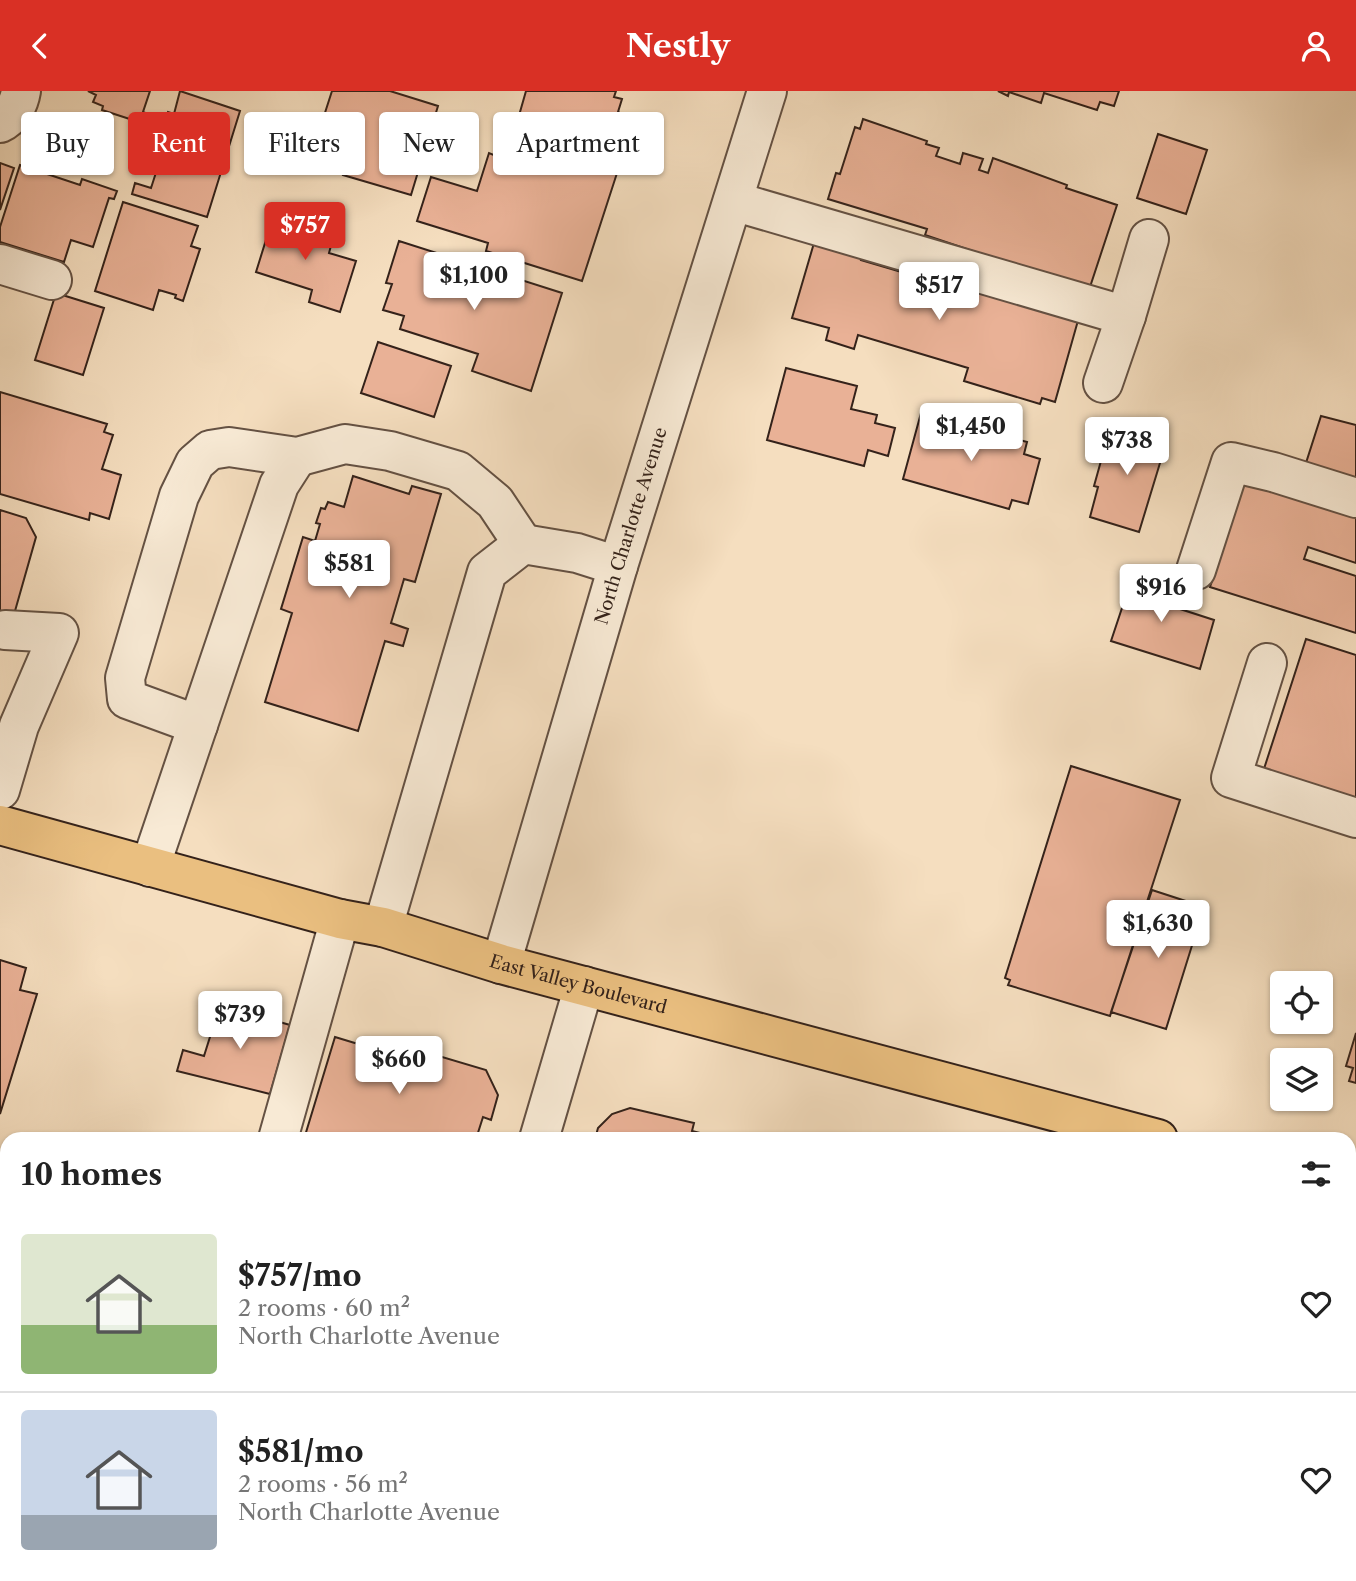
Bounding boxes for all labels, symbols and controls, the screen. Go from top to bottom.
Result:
text: Nestly [626,26,730,65]
icon: back [21,27,59,65]
icon: person [1297,27,1335,65]
chip: Buy [21,112,114,175]
chip: Rent [128,112,230,175]
chip: Filters [244,112,365,175]
chip: New [379,112,479,175]
chip: Apartment [493,112,664,175]
pin: $757 [264,202,346,262]
text: $757 [280,211,330,239]
pin: $1,100 [417,253,531,312]
text: $1,100 [440,261,508,289]
pin: $517 [898,263,980,322]
text: $517 [915,271,963,299]
pin: $1,450 [914,403,1028,463]
text: $1,450 [936,412,1006,440]
pin: $738 [1086,417,1168,477]
street label: North Charlotte Avenue [590,425,672,627]
text: $738 [1101,426,1153,454]
pin: $581 [308,540,390,600]
text: $581 [324,549,374,577]
pin: $916 [1120,565,1202,624]
text: $916 [1136,573,1186,601]
pin: $1,630 [1101,901,1215,960]
text: $1,630 [1123,909,1193,937]
street label: East Valley Boulevard [487,950,669,1019]
map controls [1270,971,1333,1111]
button: locate [1270,971,1333,1034]
pin: $739 [199,991,281,1051]
text: $739 [214,1000,266,1028]
pin: $660 [358,1037,440,1096]
text: $660 [372,1045,427,1073]
button: layers [1270,1048,1333,1111]
icon: filters [1297,1155,1335,1193]
text: 10 homes [21,1156,162,1193]
text: $757/mo [238,1257,362,1294]
icon: home [77,1262,161,1346]
icon: heart [1297,1285,1335,1323]
text: 2 rooms · 60 m² [238,1294,410,1322]
text: North Charlotte Avenue [238,1322,500,1350]
text: $581/mo [238,1433,363,1470]
icon: home [77,1438,161,1522]
icon: heart [1297,1461,1335,1499]
text: 2 rooms · 56 m² [238,1470,408,1498]
text: North Charlotte Avenue [238,1498,500,1526]

